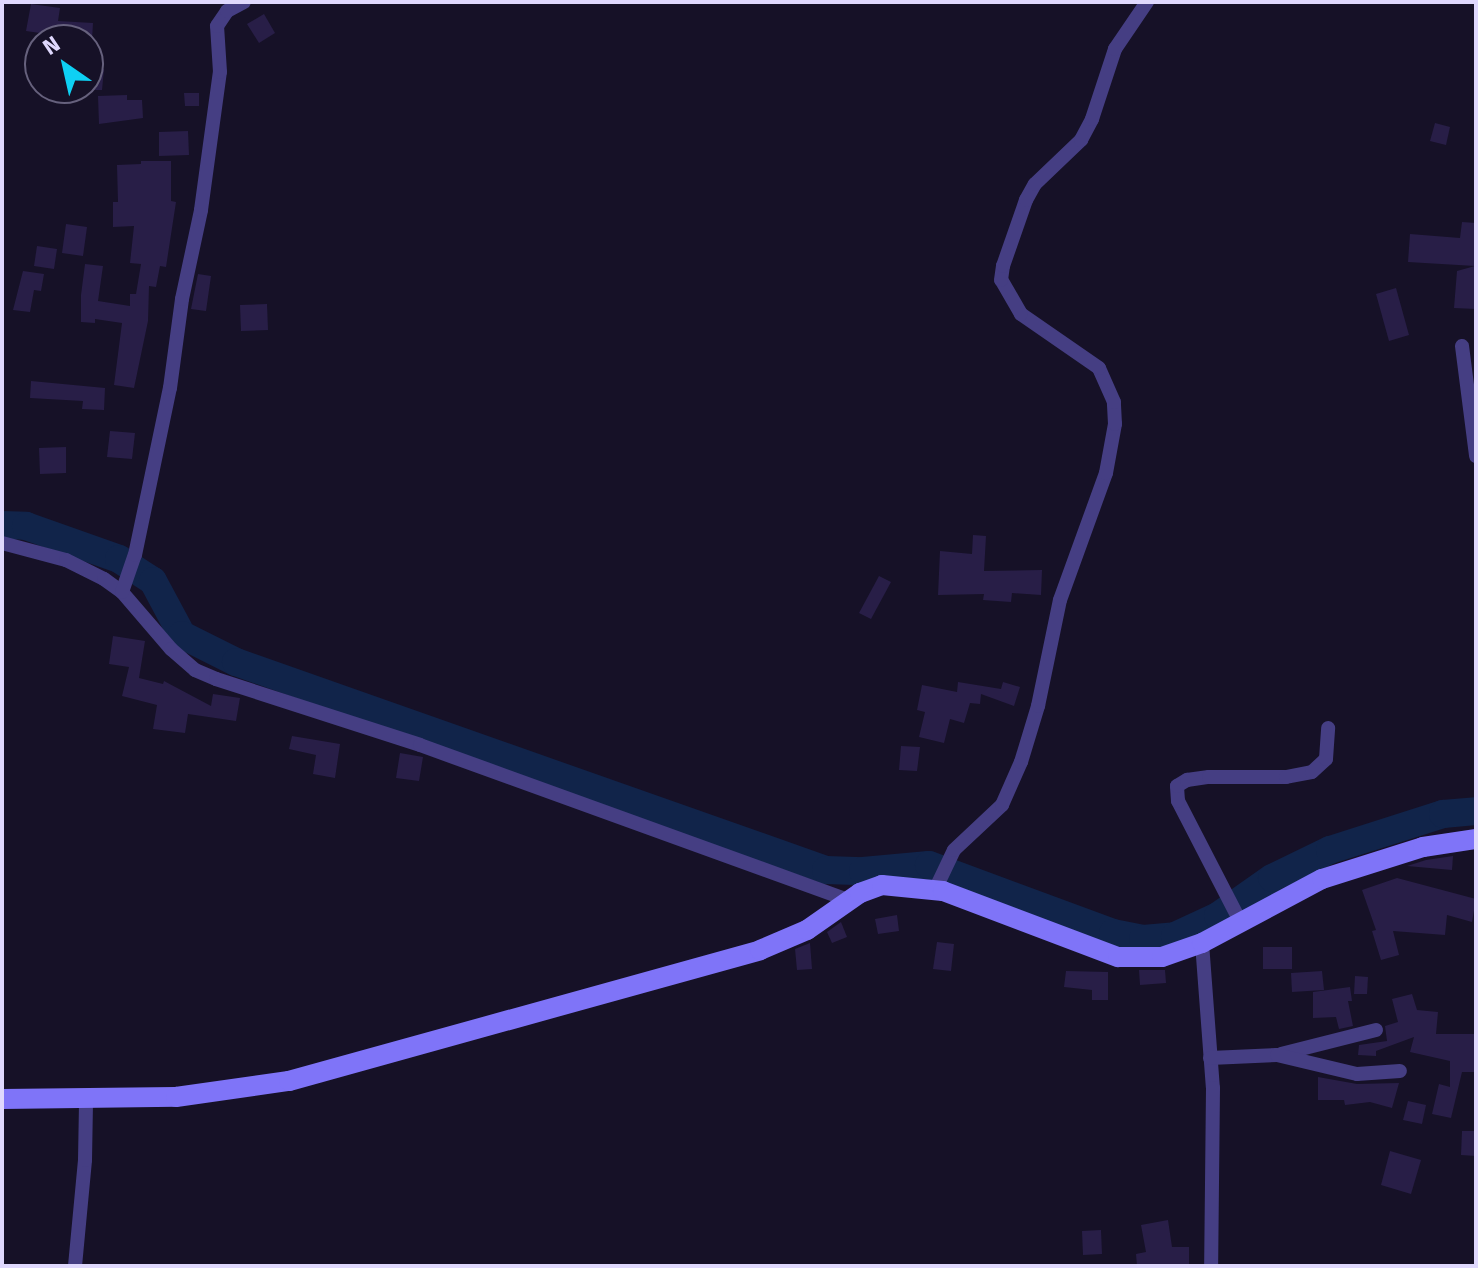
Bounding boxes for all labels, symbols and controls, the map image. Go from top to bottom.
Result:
north arrow [24,24,104,104]
text: N [38,30,65,61]

